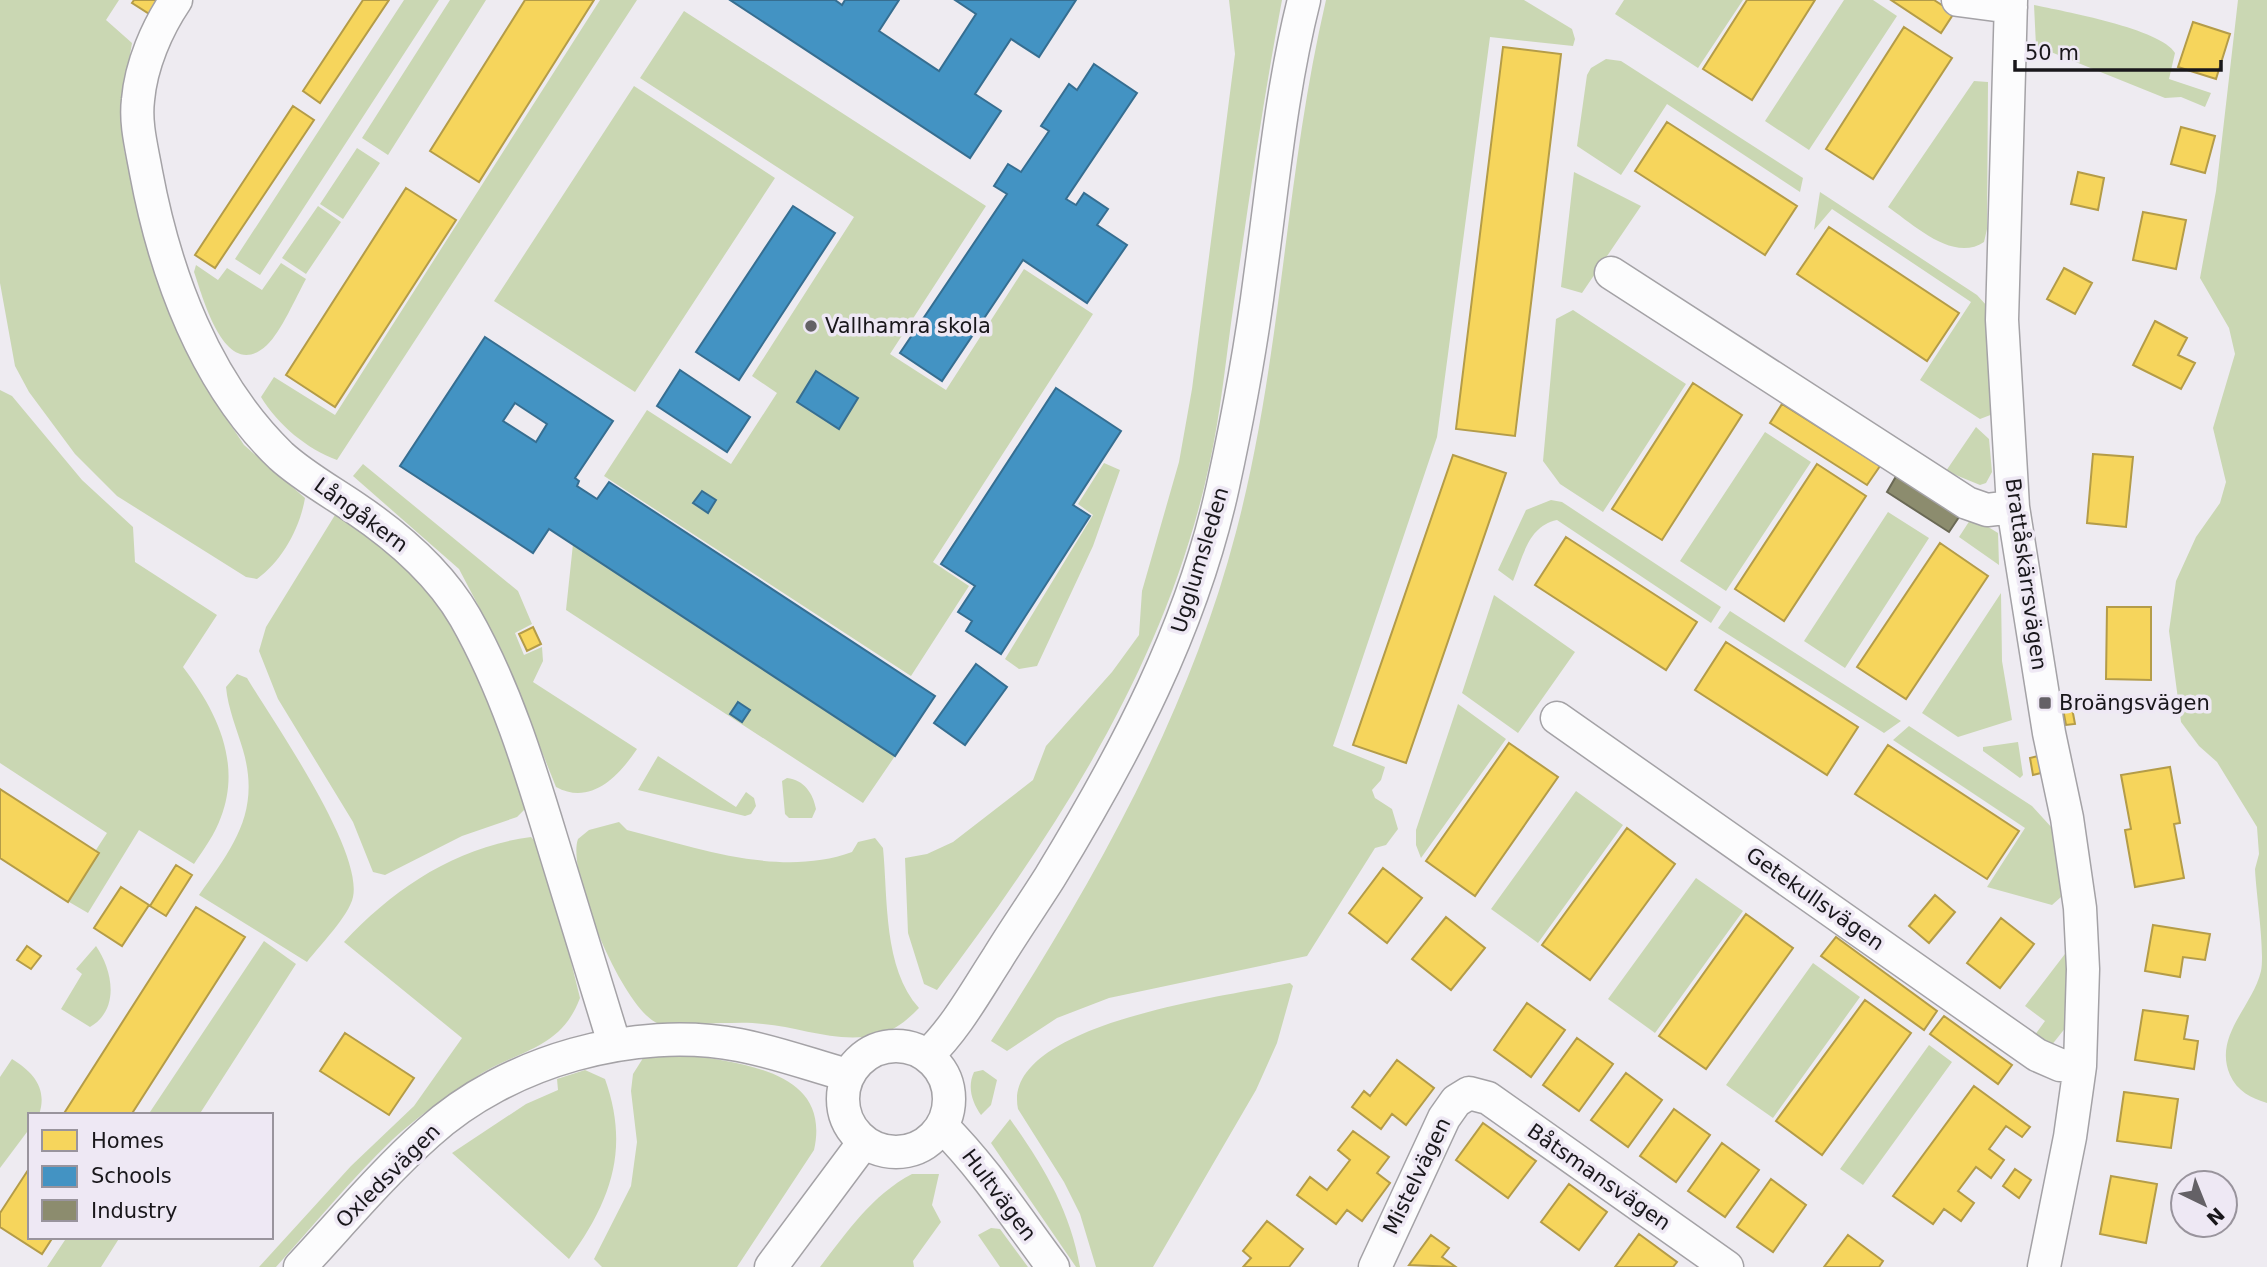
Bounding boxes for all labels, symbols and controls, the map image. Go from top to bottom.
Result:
scale bar [2015,28,2222,72]
text: 50 m [2025,41,2079,65]
place label: Vallhamra skola [825,314,991,338]
marker: Vallhamra skola [803,318,819,334]
street label: Långåkern [309,472,413,557]
street label: Brattåskärrsvägen [2001,476,2052,672]
street label: Ugglumsleden [1166,484,1234,636]
place label: Broängsvägen [2059,691,2210,715]
marker: Broängsvägen [2037,695,2053,711]
street label: Getekullsvägen [1742,843,1888,955]
legend [28,1113,273,1239]
street label: Mistelvägen [1378,1114,1456,1238]
street label: Båtsmansvägen [1523,1118,1676,1235]
street label: Oxledsvägen [331,1119,445,1233]
text: Homes [91,1129,164,1153]
street label: Hultvägen [957,1145,1041,1245]
text: Schools [91,1164,172,1188]
north arrow [2169,1169,2239,1239]
text: Industry [91,1199,177,1223]
text: N [2202,1203,2229,1230]

